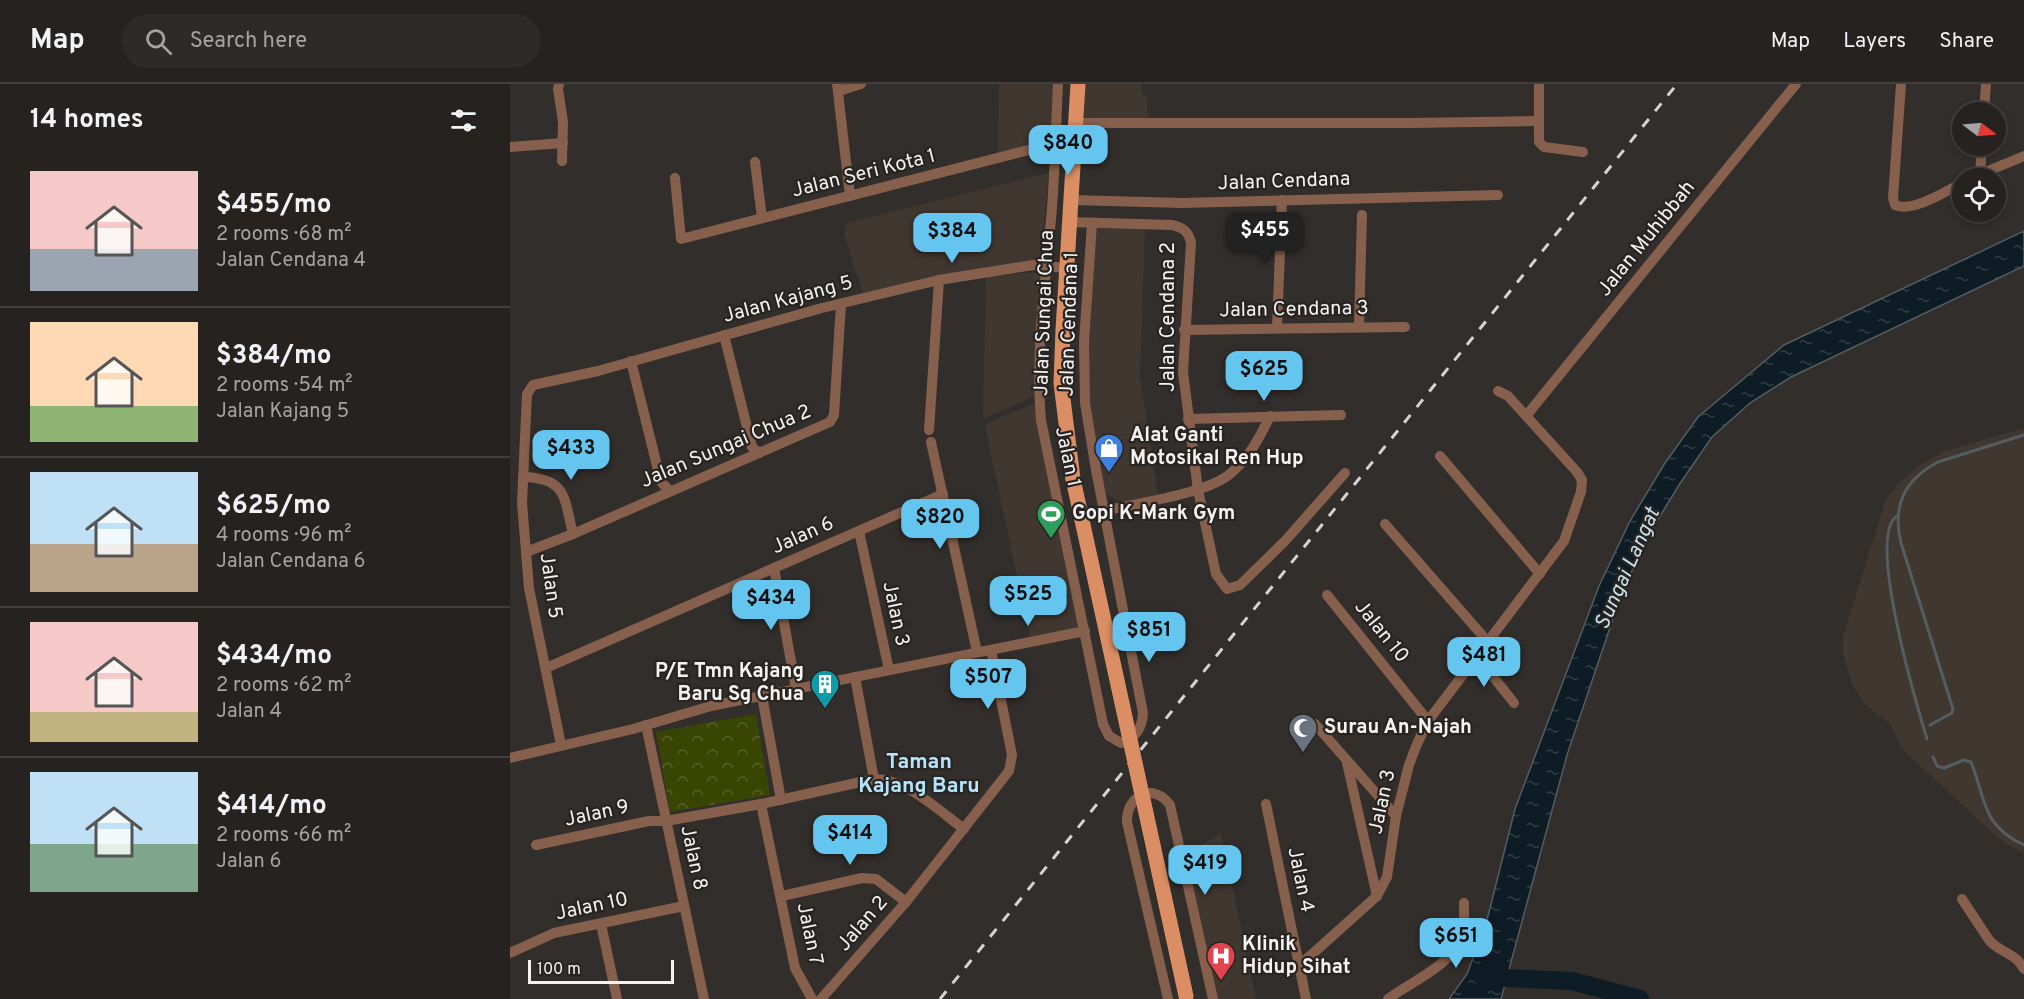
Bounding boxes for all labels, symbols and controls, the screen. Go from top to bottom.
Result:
search box [121,14,541,68]
text: Map [30,23,85,59]
icon: search [142,25,175,58]
text: Search here [190,28,307,55]
text: Map [1771,28,1810,55]
text: Layers [1843,28,1906,55]
text: Share [1939,28,1994,55]
north arrow [1952,102,2006,156]
map controls [1952,102,2006,222]
text: 14 homes [30,104,144,137]
icon: filters [447,104,480,137]
pin: $840 [1032,125,1104,176]
text: $840 [1043,131,1093,157]
street label: Jalan Seri Kota 1 [789,144,939,204]
street label: Jalan Cendana [1217,167,1351,197]
button: locate [1952,168,2006,222]
street label: Jalan Muhibbah [1592,176,1702,302]
text: $455/mo [216,189,331,222]
icon: home [78,195,150,267]
pin: $455 [1229,212,1301,263]
pin: $384 [916,213,988,264]
text: $455 [1240,218,1290,244]
text: $384 [927,219,977,245]
text: 2 rooms · 68 m² [216,222,352,248]
street label: Jalan Sungai Chua [1029,230,1061,396]
street label: Jalan Cendana 2 [1156,242,1182,392]
text: Jalan Cendana 4 [216,248,366,274]
street label: Jalan Cendana 1 [1054,251,1086,397]
street label: Jalan Kajang 5 [720,270,856,330]
street label: Jalan Cendana 3 [1219,296,1369,324]
text: $384/mo [216,340,332,373]
icon: home [78,346,150,418]
pin: $625 [1228,351,1300,402]
text: $625 [1240,357,1288,383]
text: 2 rooms · 54 m² [216,373,353,399]
text: Jalan Kajang 5 [216,399,349,425]
street label: Jalan Sungai Chua 2 [637,399,815,495]
place label: Alat Ganti Motosikal Ren Hup [1130,423,1304,472]
street label: Jalan 1 [1048,425,1086,489]
pin: $433 [535,430,607,481]
shop icon: Alat Ganti Motosikal Ren Hup [1093,432,1125,474]
text: $433 [547,436,595,462]
text: $625/mo [216,490,331,523]
icon: home [78,496,150,568]
sports icon: Gopi K-Mark Gym [1035,498,1067,540]
pin: $820 [904,499,976,550]
place label: Gopi K-Mark Gym [1072,501,1235,527]
water label: Sungai Langat [1589,503,1667,634]
text: $820 [915,505,965,531]
street label: Jalan 6 [768,511,838,561]
text: 4 rooms · 96 m² [216,523,351,549]
text: Jalan Cendana 6 [216,549,366,575]
street label: Jalan 5 [533,552,567,620]
pin: $525 [992,576,1064,627]
street label: Jalan 3 [875,579,915,649]
pin: $434 [735,580,807,631]
text: $525 [1004,582,1052,608]
text: $434 [746,586,796,612]
street label: Jalan 10 [1348,595,1414,669]
pin: $851 [1113,612,1185,663]
text: $851 [1127,618,1171,644]
pin: $481 [1448,637,1520,688]
text: $434/mo [216,640,332,673]
text: $481 [1461,643,1507,669]
icon: home [78,646,150,718]
place label: P/E Tmn Kajang Baru Sg Chua [655,659,804,708]
pin: $507 [952,659,1024,710]
text: $507 [964,665,1012,691]
building icon: P/E Tmn Kajang Baru Sg Chua [809,668,841,710]
text: 2 rooms · 62 m² [216,673,352,699]
text: Jalan 4 [216,699,282,725]
mosque icon: Surau An-Najah [1287,712,1319,754]
place label: Surau An-Najah [1324,715,1472,741]
district label: Taman Kajang Baru [858,749,980,800]
street label: Jalan 3 [1363,767,1403,837]
text: $414/mo [216,790,327,823]
street label: Jalan 9 [562,794,632,834]
icon: home [78,796,150,868]
pin: $414 [814,815,886,866]
text: $414 [827,821,873,847]
text: 2 rooms · 66 m² [216,823,351,849]
street label: Jalan 8 [673,823,713,893]
pin: $419 [1169,845,1241,896]
street label: Jalan 4 [1280,845,1320,915]
text: Jalan 6 [216,849,281,875]
text: $419 [1182,851,1228,877]
street label: Jalan 10 [553,887,631,927]
street label: Jalan 2 [832,891,894,957]
street label: Jalan 7 [790,900,828,968]
pin: $651 [1420,918,1492,969]
text: $651 [1434,924,1478,950]
place label: Klinik Hidup Sihat [1242,932,1351,981]
hospital icon: Klinik Hidup Sihat [1205,940,1237,982]
scale bar [528,957,674,984]
text: 100 m [537,960,581,980]

